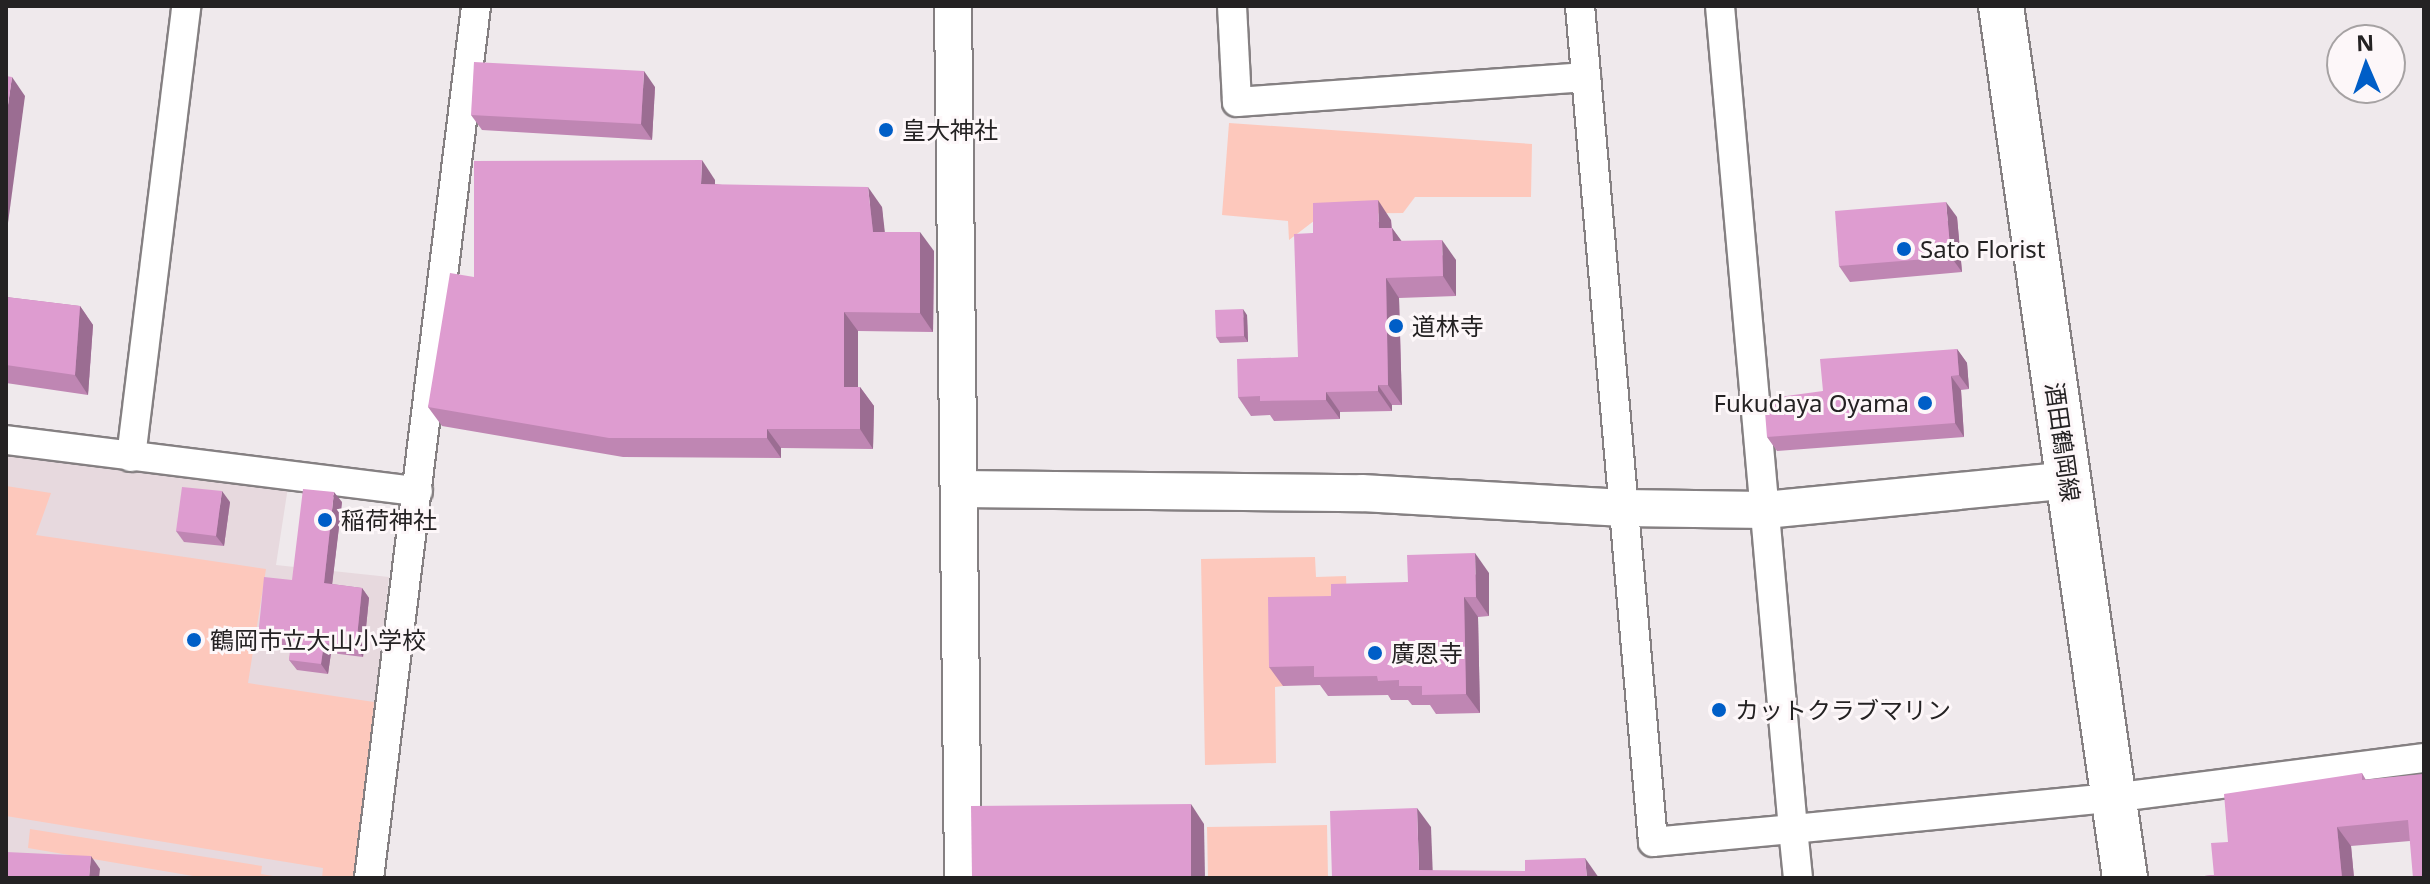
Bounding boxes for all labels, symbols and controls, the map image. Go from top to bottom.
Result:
north arrow [2326,24,2406,104]
text: N [2356,27,2375,57]
place label: 皇大神社 [902,116,998,144]
marker: 皇大神社 [877,121,895,139]
place label: Sato Florist [1920,235,2045,263]
marker: Sato Florist [1895,240,1913,258]
place label: 道林寺 [1412,312,1484,340]
marker: 道林寺 [1387,317,1405,335]
street label: 酒田鶴岡線 [2040,381,2086,503]
place label: Fukudaya Oyama [1714,389,1909,417]
marker: Fukudaya Oyama [1916,394,1934,412]
place label: 稲荷神社 [341,506,437,534]
marker: 稲荷神社 [316,511,334,529]
place label: 鶴岡市立大山小学校 [210,626,426,654]
marker: 鶴岡市立大山小学校 [185,631,203,649]
place label: 廣恩寺 [1391,639,1463,667]
marker: 廣恩寺 [1366,644,1384,662]
place label: カットクラブマリン [1735,696,1951,724]
marker: カットクラブマリン [1710,701,1728,719]

